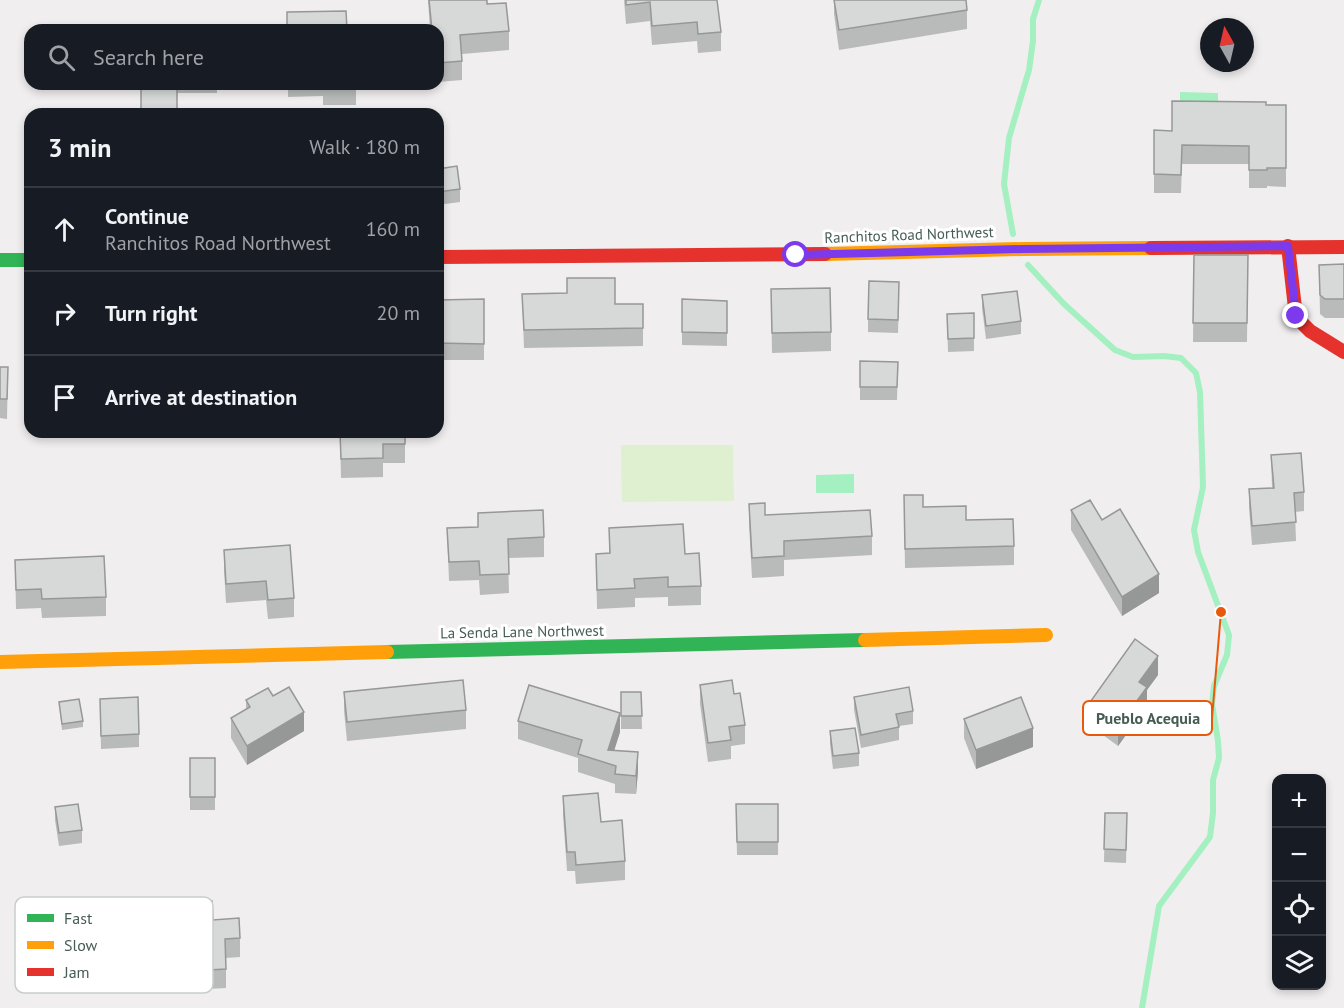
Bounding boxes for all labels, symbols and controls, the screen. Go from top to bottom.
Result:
north arrow [1200,18,1254,72]
search box [24,24,444,90]
icon: search [45,41,78,74]
text: Search here [93,43,204,71]
text: 3 min [48,131,111,164]
text: Walk · 180 m [309,134,420,160]
text: Continue [105,202,189,230]
icon: ahead [48,213,81,246]
text: 160 m [366,216,420,242]
street label: Ranchitos Road Northwest [824,222,994,247]
text: Ranchitos Road Northwest [105,230,331,256]
route start [782,241,808,267]
icon: right [48,297,81,330]
text: Turn right [105,299,197,327]
text: 20 m [377,300,420,326]
route end [1282,302,1308,328]
icon: arrive [48,381,81,414]
text: Arrive at destination [105,383,297,411]
street label: La Senda Lane Northwest [440,621,604,642]
callout: Pueblo Acequia [1083,701,1212,735]
text: Pueblo Acequia [1096,708,1200,728]
map controls [1272,774,1326,990]
button: + [1272,774,1326,828]
button: − [1272,828,1326,882]
button: locate [1272,882,1326,936]
legend [15,897,213,993]
text: Fast [64,908,93,928]
text: Slow [64,935,98,955]
button: layers [1272,936,1326,990]
text: Jam [63,962,90,982]

